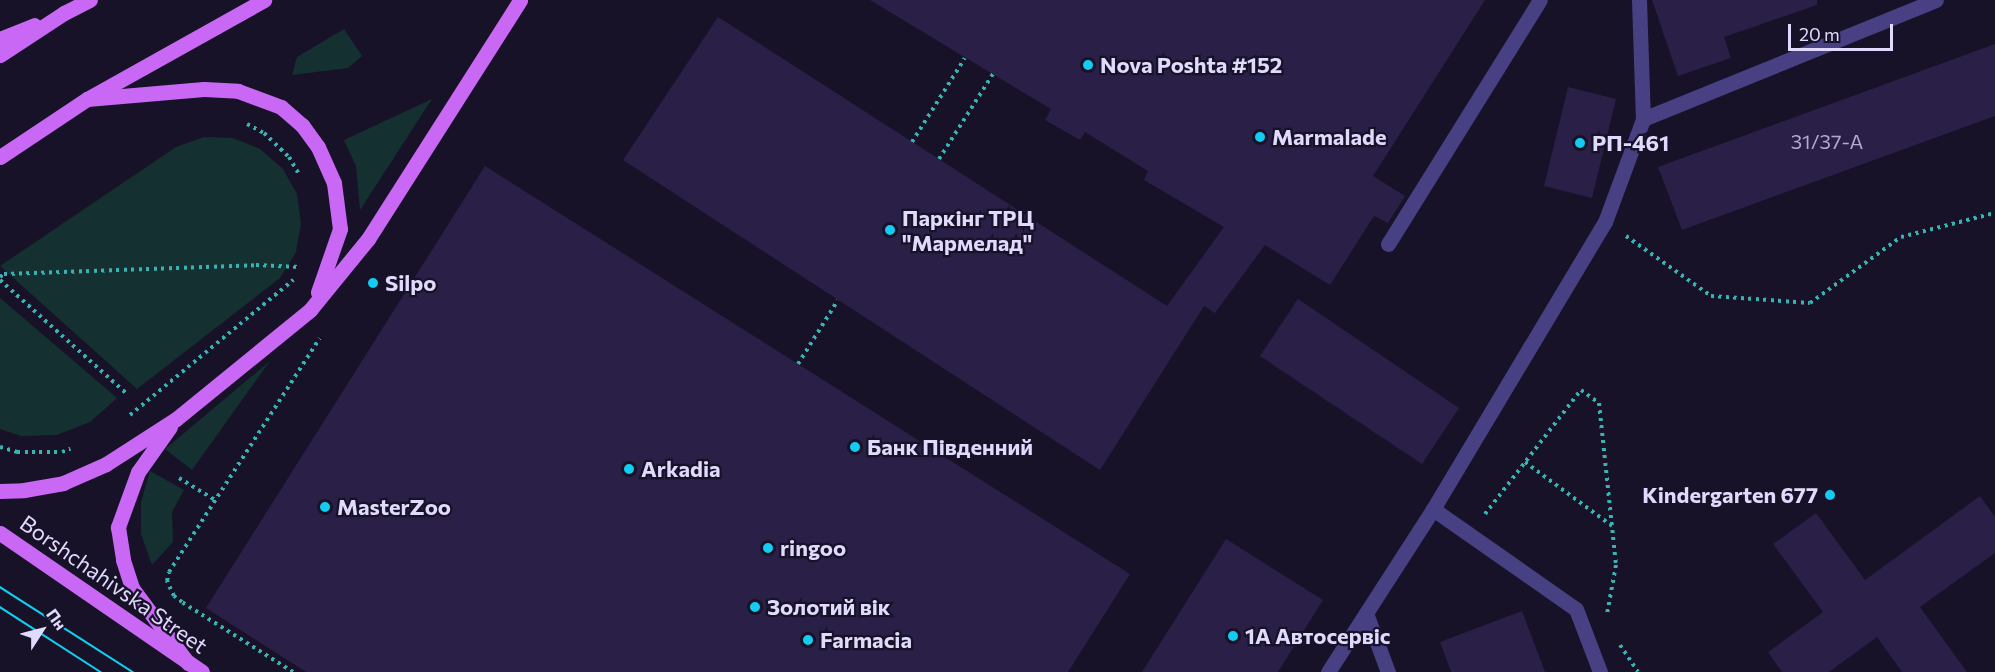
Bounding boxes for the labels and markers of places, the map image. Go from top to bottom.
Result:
place label: Nova Poshta #152 [1100,52,1282,78]
marker: Nova Poshta #152 [1081,58,1095,72]
place label: Marmalade [1272,124,1386,150]
marker: Marmalade [1253,130,1267,144]
place label: РП-461 [1592,130,1669,156]
marker: РП-461 [1573,136,1587,150]
place label: Паркінг ТРЦ "Мармелад" [902,204,1034,255]
marker: Паркінг ТРЦ "Мармелад" [883,223,897,237]
place label: Silpo [385,270,437,296]
marker: Silpo [366,276,380,290]
place label: Банк Південний [867,434,1033,460]
marker: Банк Південний [848,440,862,454]
place label: Arkadia [641,456,721,482]
marker: Arkadia [622,462,636,476]
place label: Kindergarten 677 [1642,482,1818,508]
marker: Kindergarten 677 [1823,488,1837,502]
place label: MasterZoo [337,494,451,520]
marker: MasterZoo [318,500,332,514]
place label: ringoo [780,535,846,561]
marker: ringoo [761,541,775,555]
place label: Золотий вік [767,594,890,620]
marker: Золотий вік [748,600,762,614]
place label: 1А Автосервіс [1245,623,1390,649]
place label: Farmacia [820,627,912,653]
marker: 1А Автосервіс [1226,629,1240,643]
marker: Farmacia [801,633,815,647]

